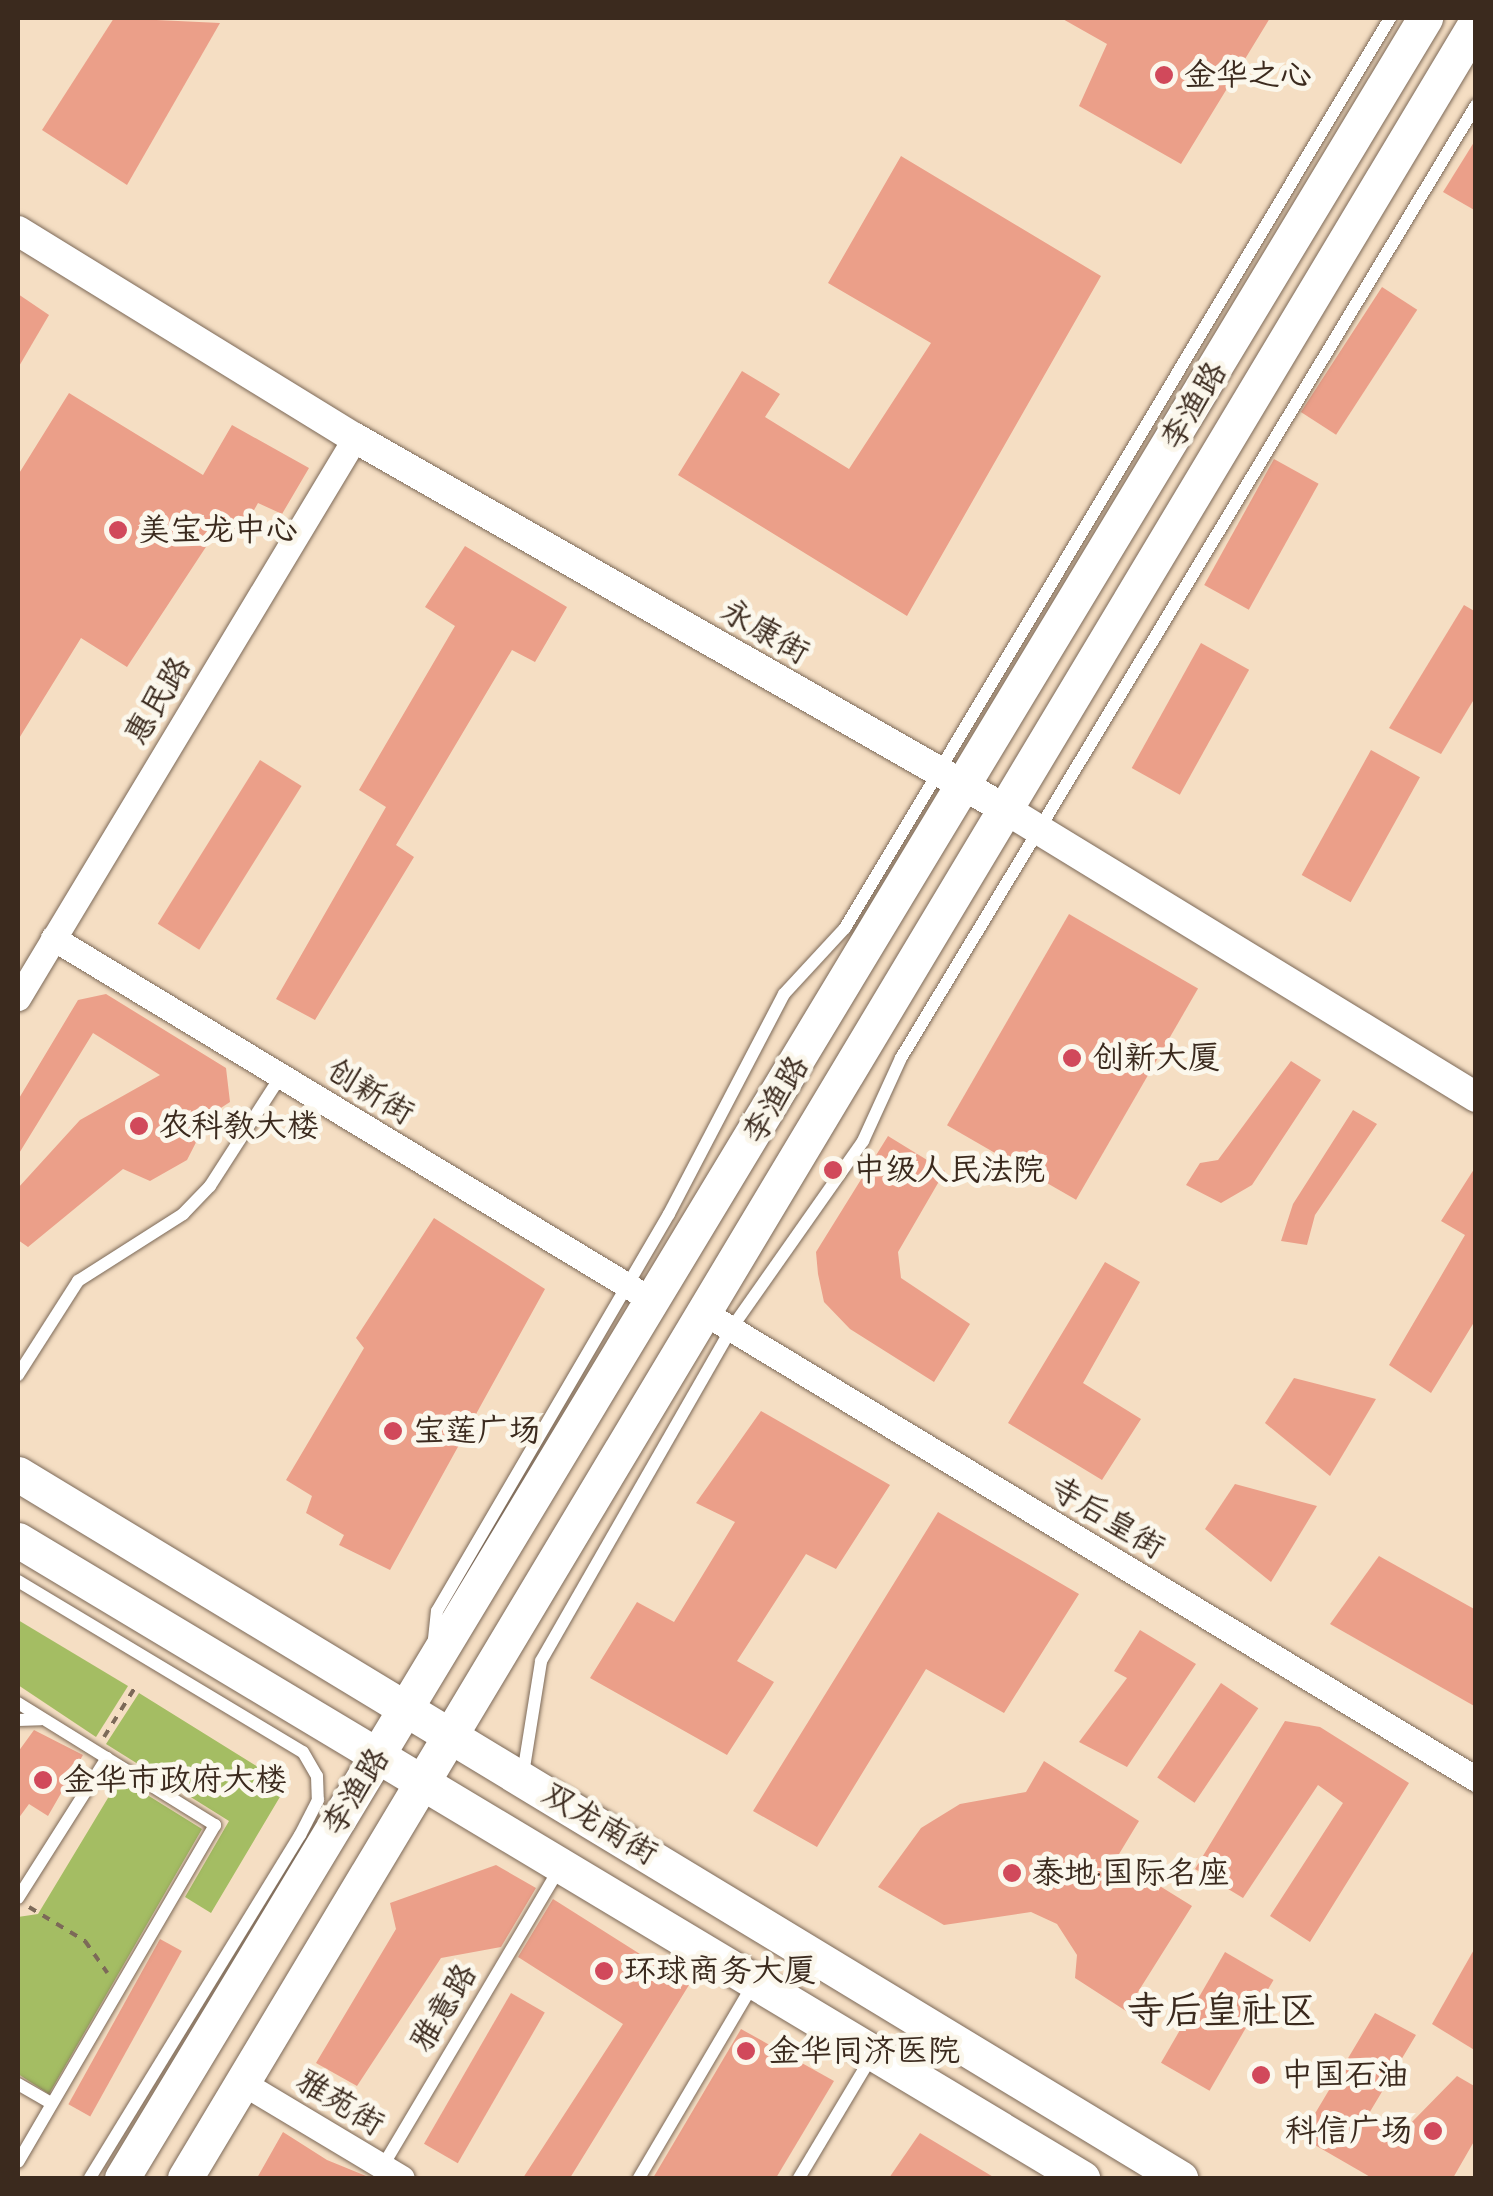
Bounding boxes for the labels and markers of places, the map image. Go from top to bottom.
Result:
place label: 金华之心 [1184,56,1312,94]
marker: 金华之心 [1153,64,1175,86]
place label: 美宝龙中心 [138,511,298,549]
marker: 美宝龙中心 [107,519,129,541]
place label: 创新大厦 [1092,1039,1220,1077]
marker: 创新大厦 [1061,1047,1083,1069]
place label: 农科教大楼 [159,1107,319,1145]
marker: 农科教大楼 [128,1115,150,1137]
place label: 中级人民法院 [853,1151,1045,1189]
marker: 中级人民法院 [822,1159,844,1181]
place label: 宝莲广场 [413,1412,541,1450]
marker: 宝莲广场 [382,1420,404,1442]
place label: 金华市政府大楼 [63,1761,287,1799]
marker: 金华市政府大楼 [32,1769,54,1791]
place label: 泰地·国际名座 [1032,1854,1230,1892]
marker: 泰地·国际名座 [1001,1862,1023,1884]
place label: 环球商务大厦 [624,1952,816,1990]
marker: 环球商务大厦 [593,1960,615,1982]
place label: 金华同济医院 [768,2032,960,2070]
marker: 金华同济医院 [733,2038,759,2064]
place label: 中国石油 [1281,2056,1409,2094]
marker: 中国石油 [1250,2064,1272,2086]
place label: 科信广场 [1285,2112,1413,2150]
marker: 科信广场 [1422,2120,1444,2142]

